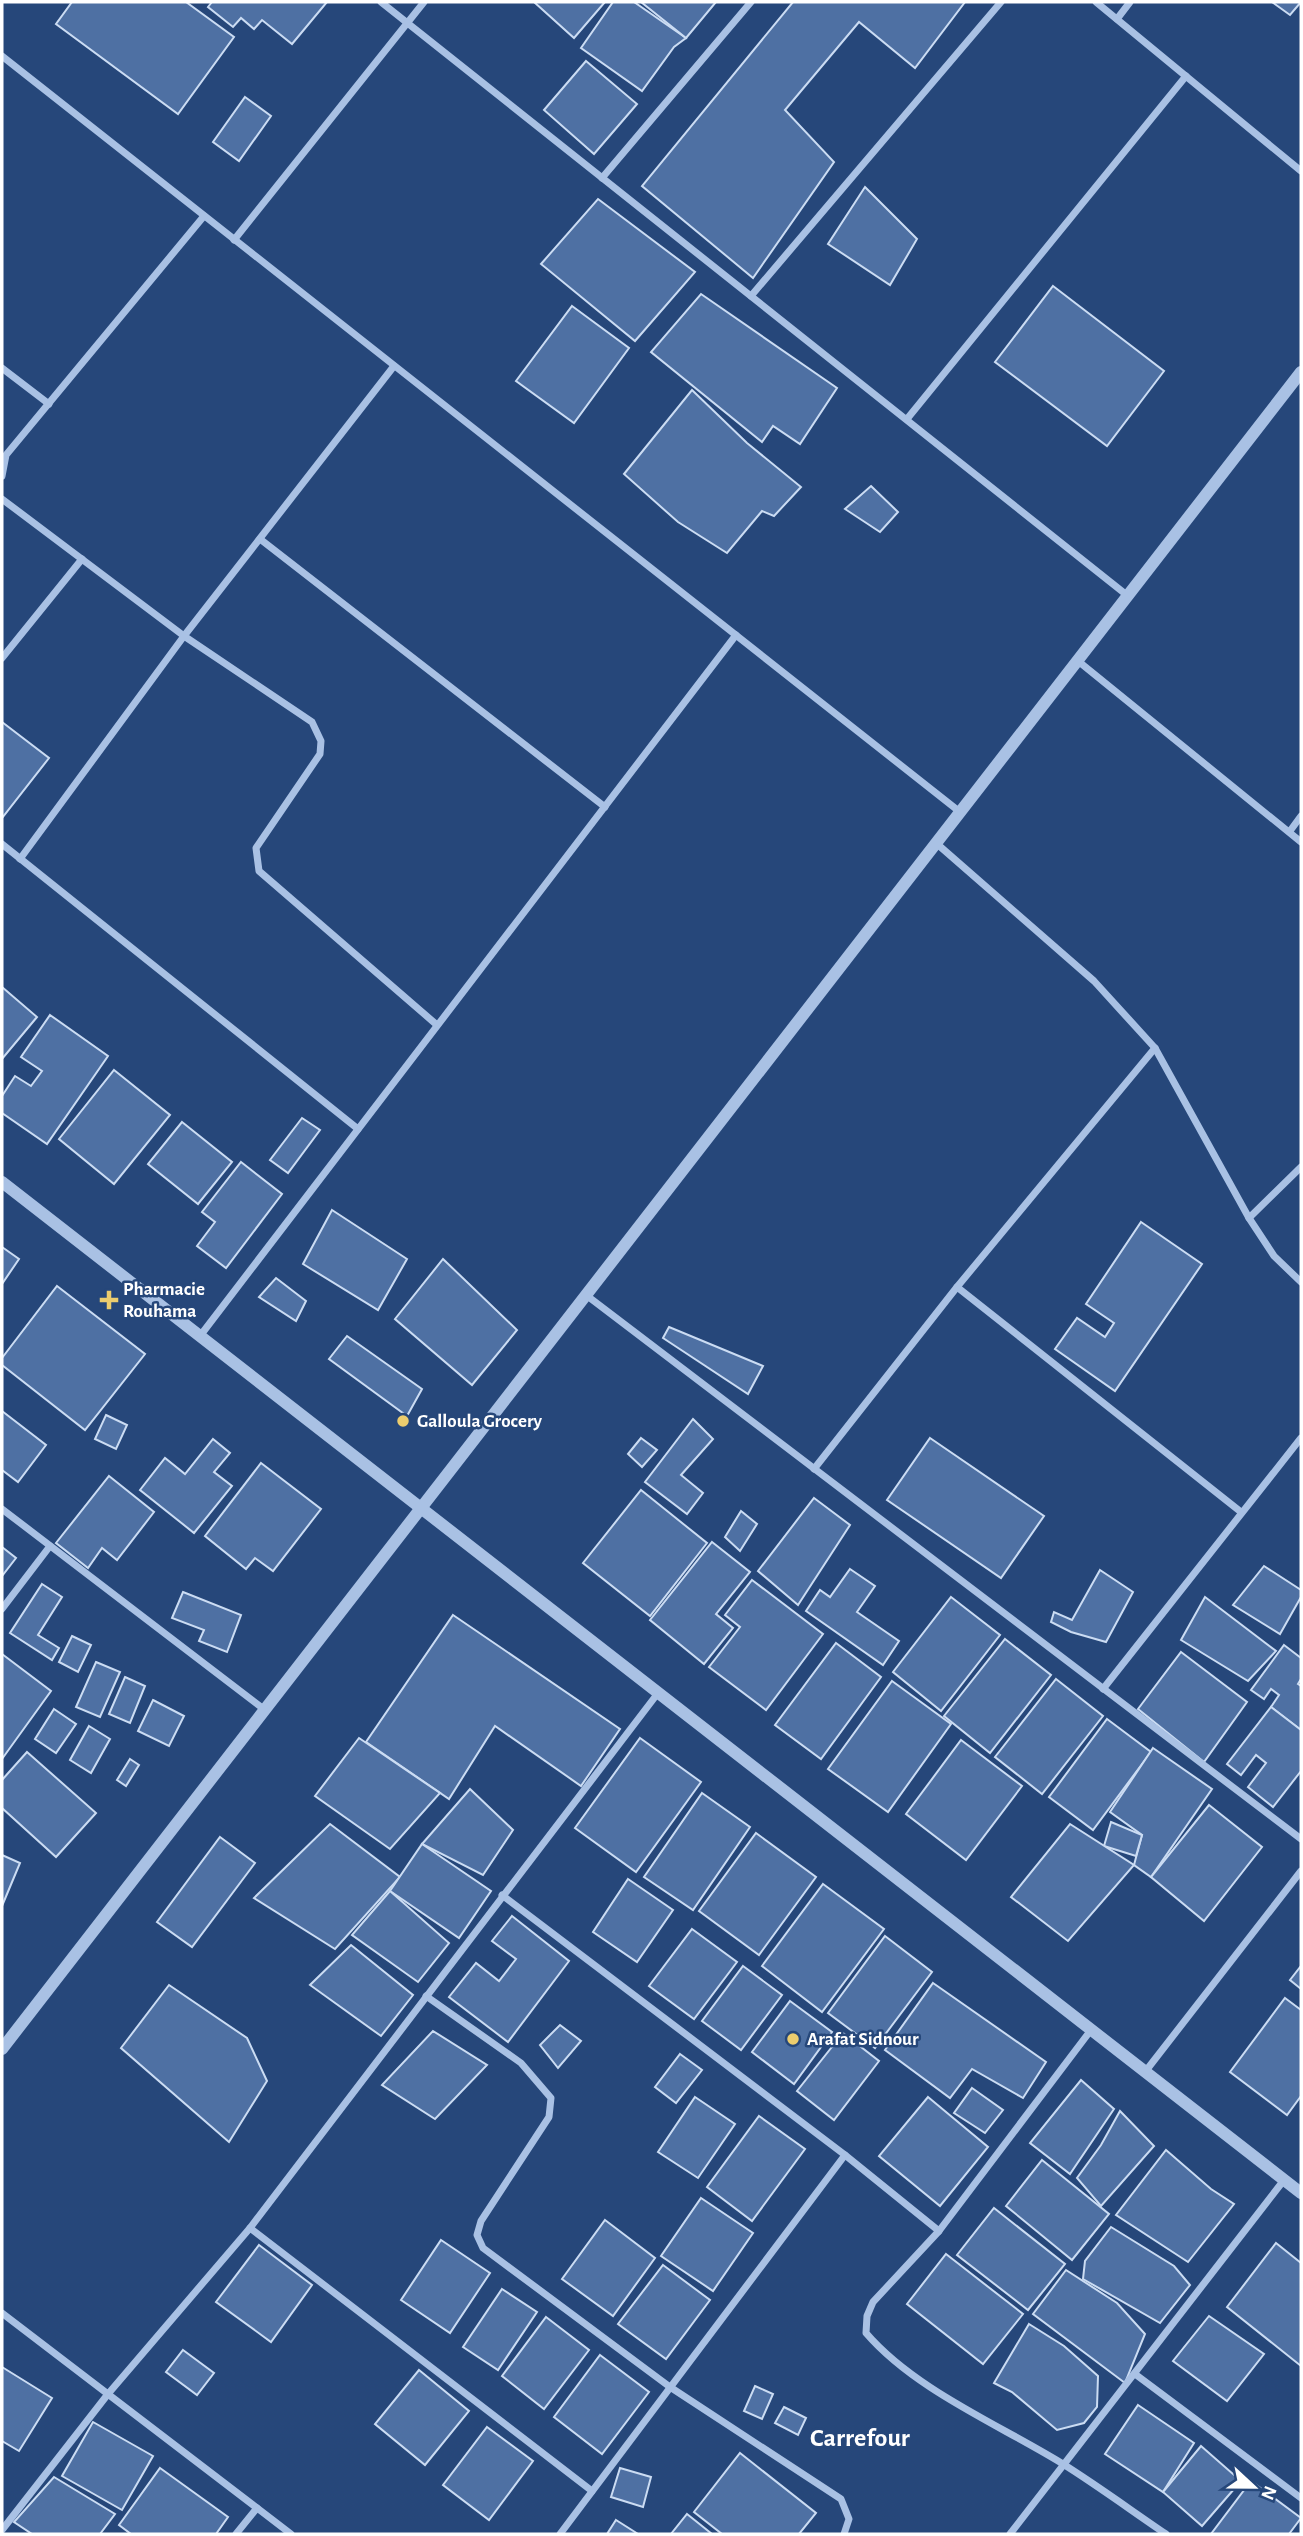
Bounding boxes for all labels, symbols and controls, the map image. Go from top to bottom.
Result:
place label: Pharmacie Rouhama [123,1280,205,1321]
marker: Pharmacie Rouhama [101,1292,117,1308]
place label: Galloula Grocery [417,1412,543,1431]
marker: Galloula Grocery [395,1413,411,1429]
place label: Arafat Sidnour [807,2030,919,2049]
marker: Arafat Sidnour [785,2031,801,2047]
district label: Carrefour [810,2425,910,2451]
north arrow [1219,2452,1289,2522]
text: N [1257,2483,1280,2502]

